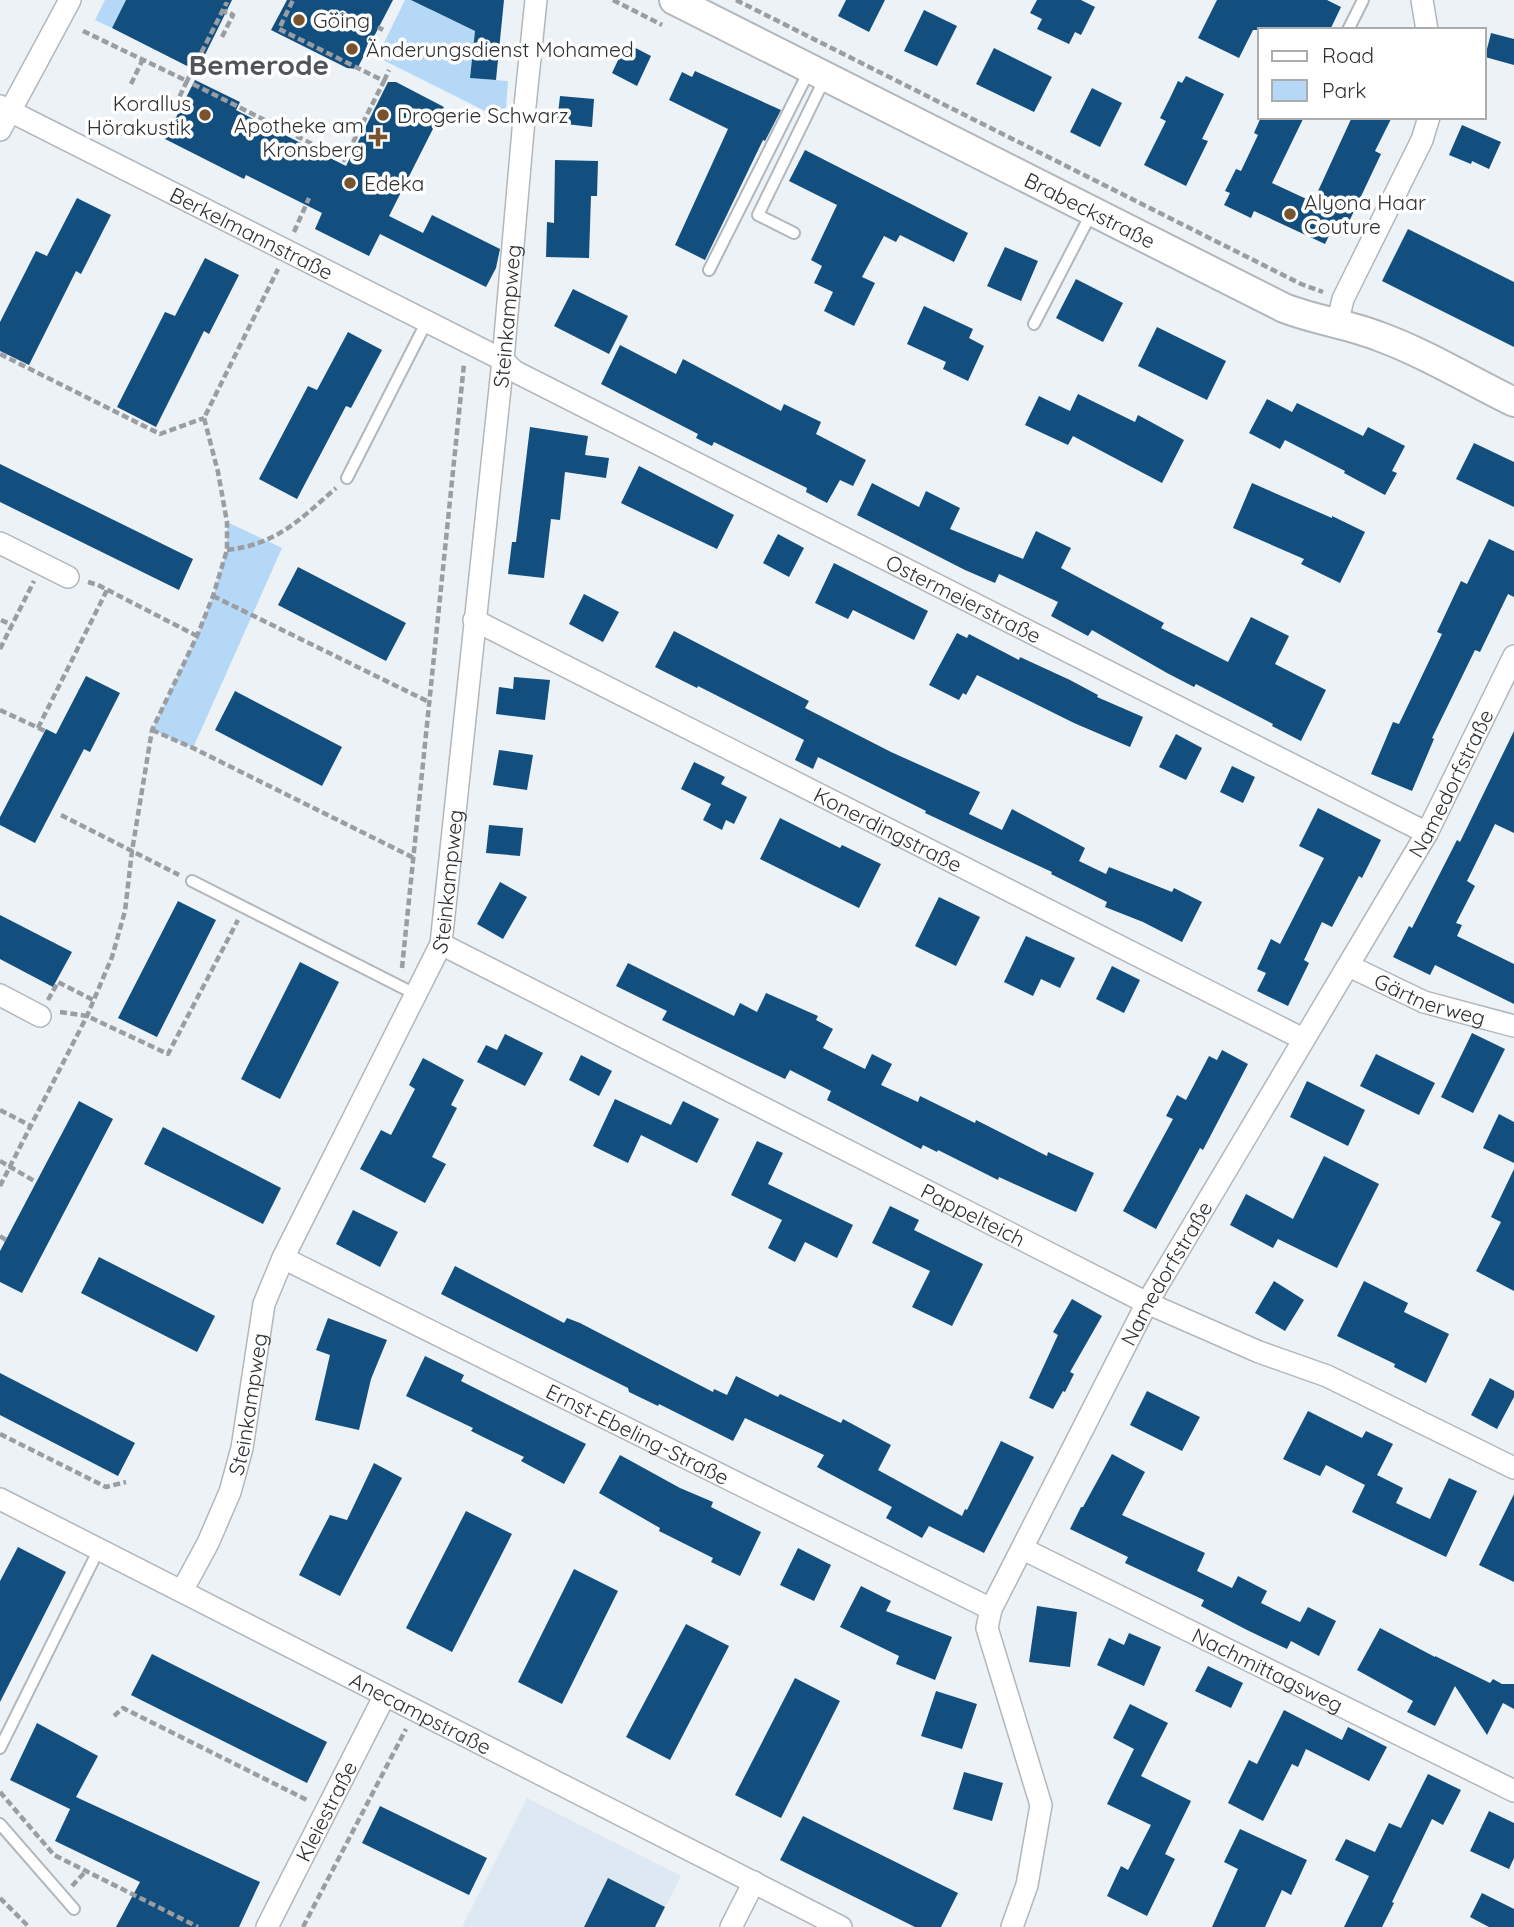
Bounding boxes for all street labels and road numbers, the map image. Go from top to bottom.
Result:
street label: Brabeckstraße [1020,166,1160,254]
street label: Berkelmannstraße [166,181,338,285]
street label: Steinkampweg [487,243,526,389]
street label: Ostermeierstraße [882,548,1046,649]
street label: Namedorfstraße [1403,705,1499,862]
street label: Konerdingstraße [810,781,966,878]
street label: Steinkampweg [426,808,468,958]
street label: Gärtnerweg [1370,967,1488,1031]
street label: Pappelteich [917,1177,1030,1252]
street label: Namedorfstraße [1115,1196,1218,1350]
street label: Steinkampweg [222,1331,272,1478]
street label: Ernst-Ebeling-Straße [542,1378,734,1490]
street label: Nachmittagsweg [1188,1622,1348,1718]
street label: Anecampstraße [346,1666,496,1760]
street label: Kleiestraße [290,1757,362,1866]

